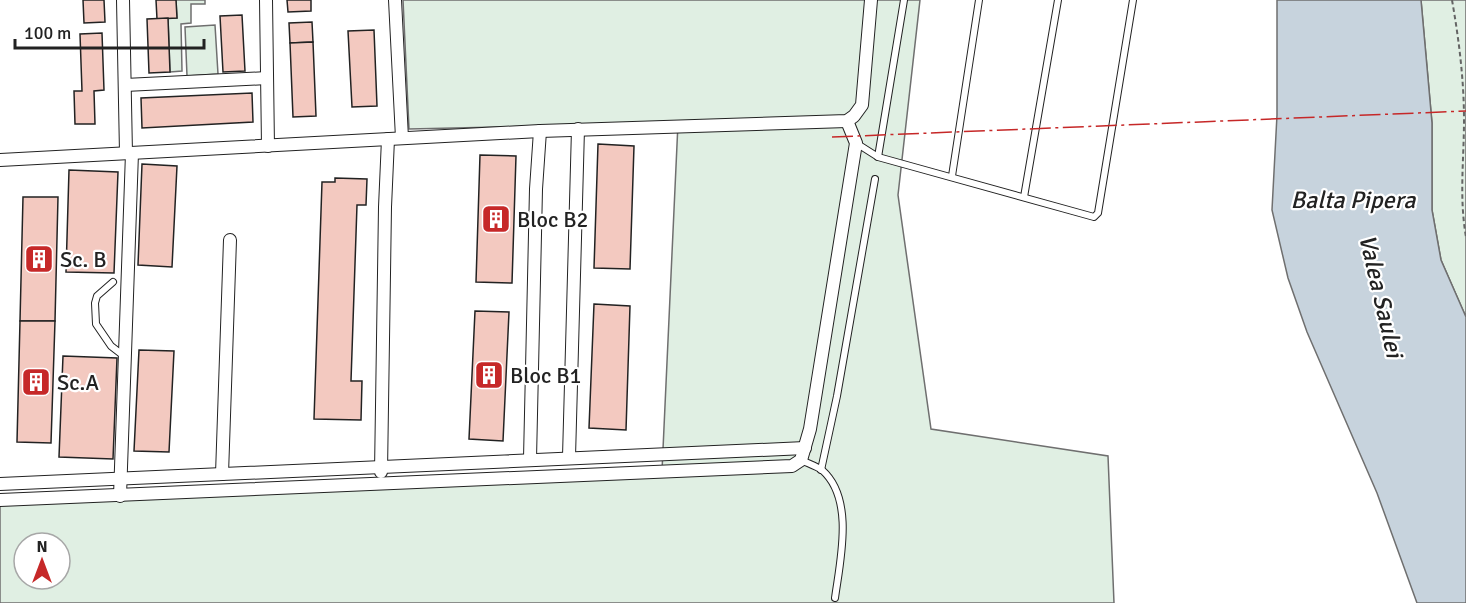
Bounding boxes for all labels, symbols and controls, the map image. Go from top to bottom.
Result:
scale bar [15,12,204,50]
text: 100 m [24,22,71,44]
water label: Balta Pipera [1291,185,1416,215]
building icon: Bloc B2 [480,203,512,235]
place label: Bloc B2 [517,206,588,233]
water label: Valea Saulei [1352,232,1410,363]
building icon: Sc. B [23,243,55,275]
place label: Sc. B [60,246,107,273]
building icon: Bloc B1 [473,359,505,391]
place label: Bloc B1 [510,362,581,389]
building icon: Sc.A [20,366,52,398]
place label: Sc.A [57,369,99,396]
north arrow [12,531,72,591]
text: N [36,537,48,557]

